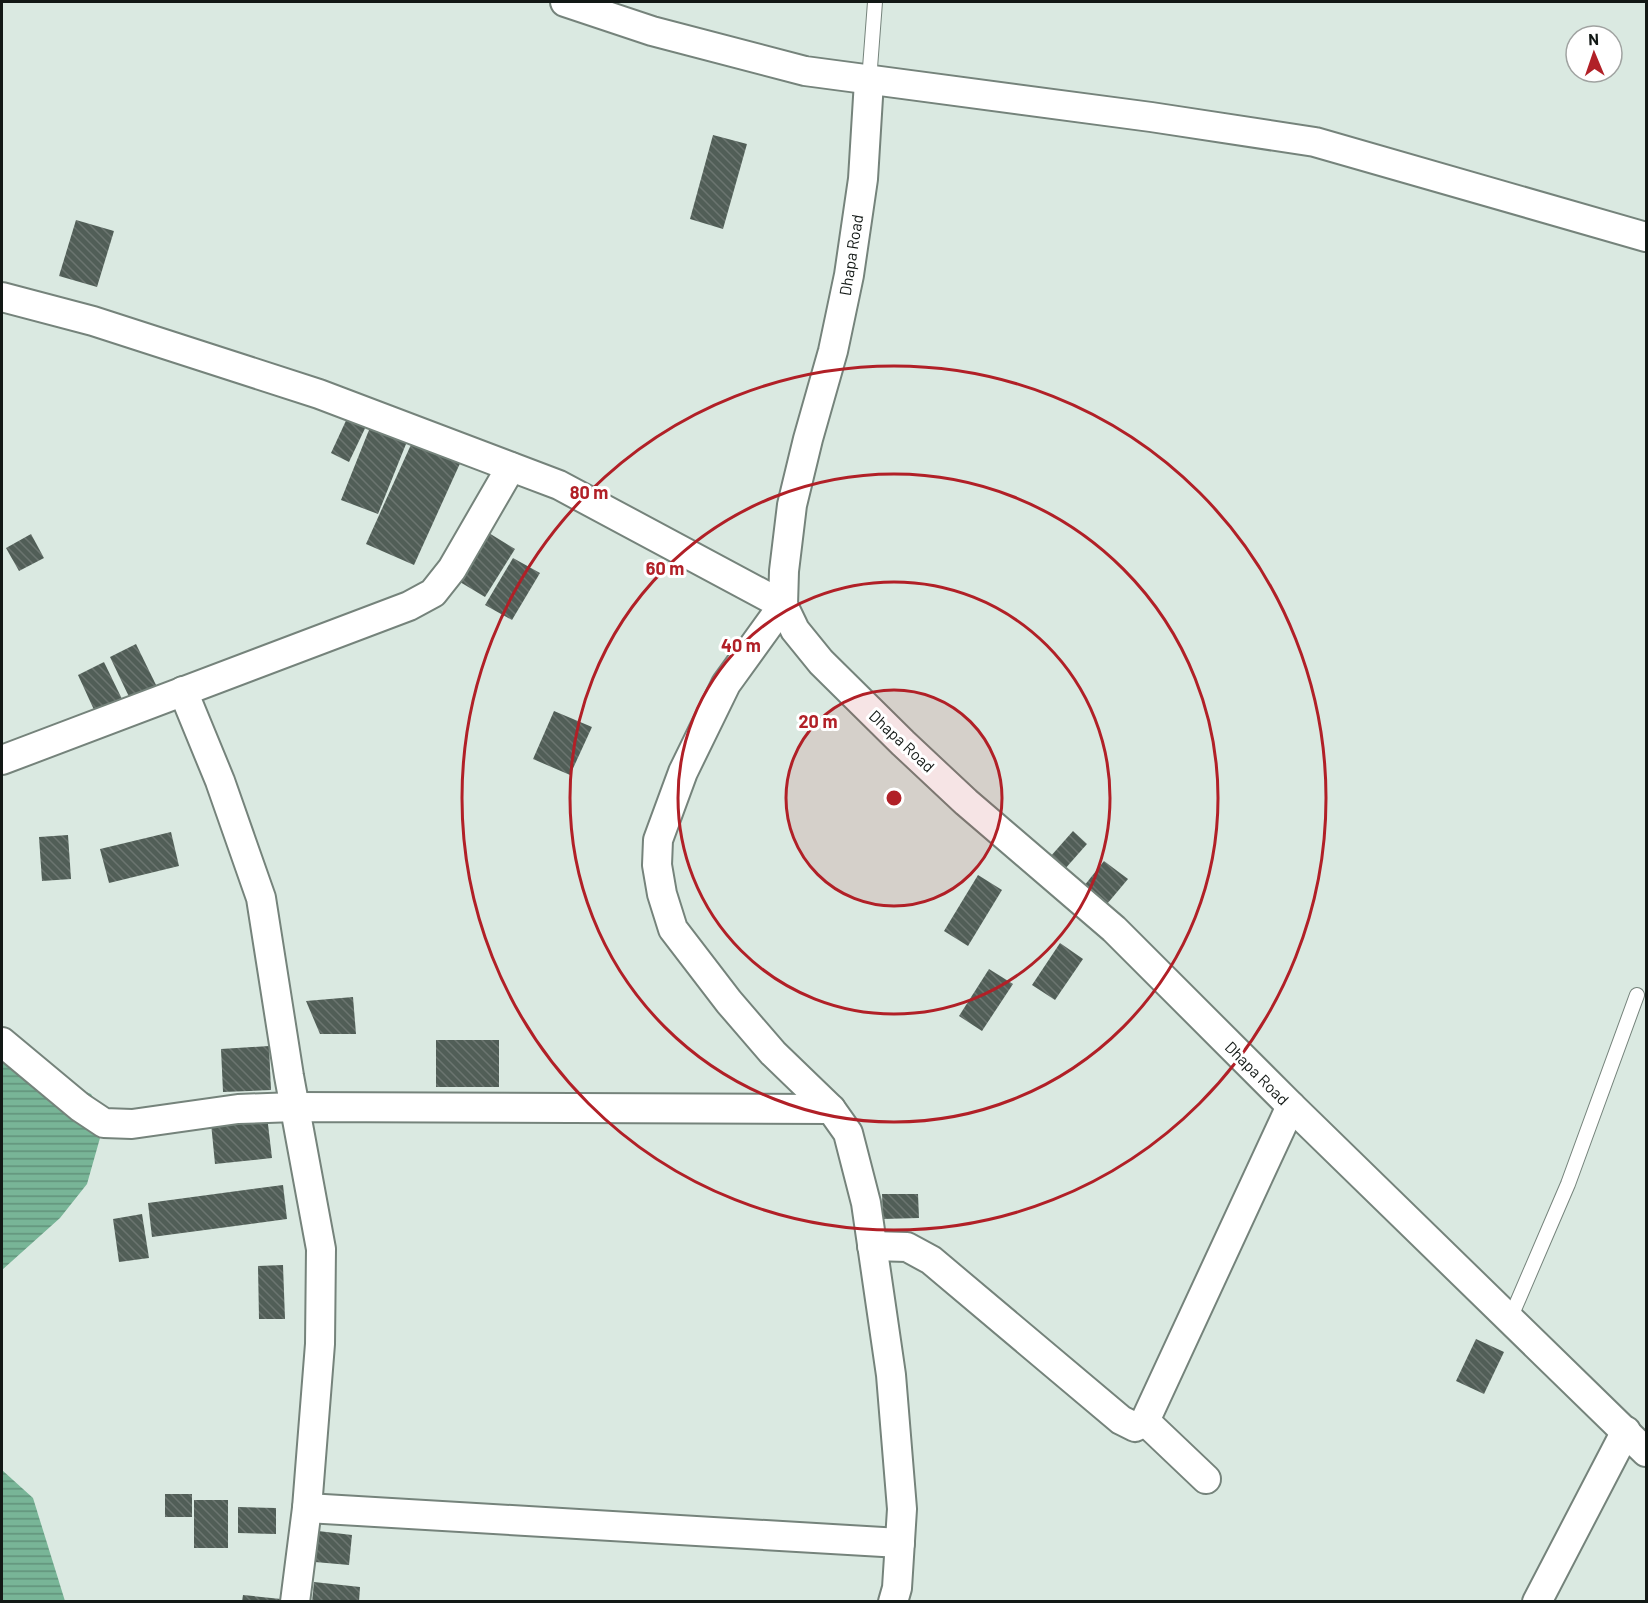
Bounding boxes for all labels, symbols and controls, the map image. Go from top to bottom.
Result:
north arrow [1564,24,1624,84]
text: N [1588,29,1599,48]
street label: Dhapa Road [835,213,866,297]
text: 80 m [570,481,608,503]
text: 60 m [646,557,684,579]
text: 40 m [721,634,761,656]
street label: Dhapa Road [866,706,939,776]
text: 20 m [799,710,837,732]
centre of rings [884,788,904,808]
street label: Dhapa Road [1222,1037,1293,1108]

